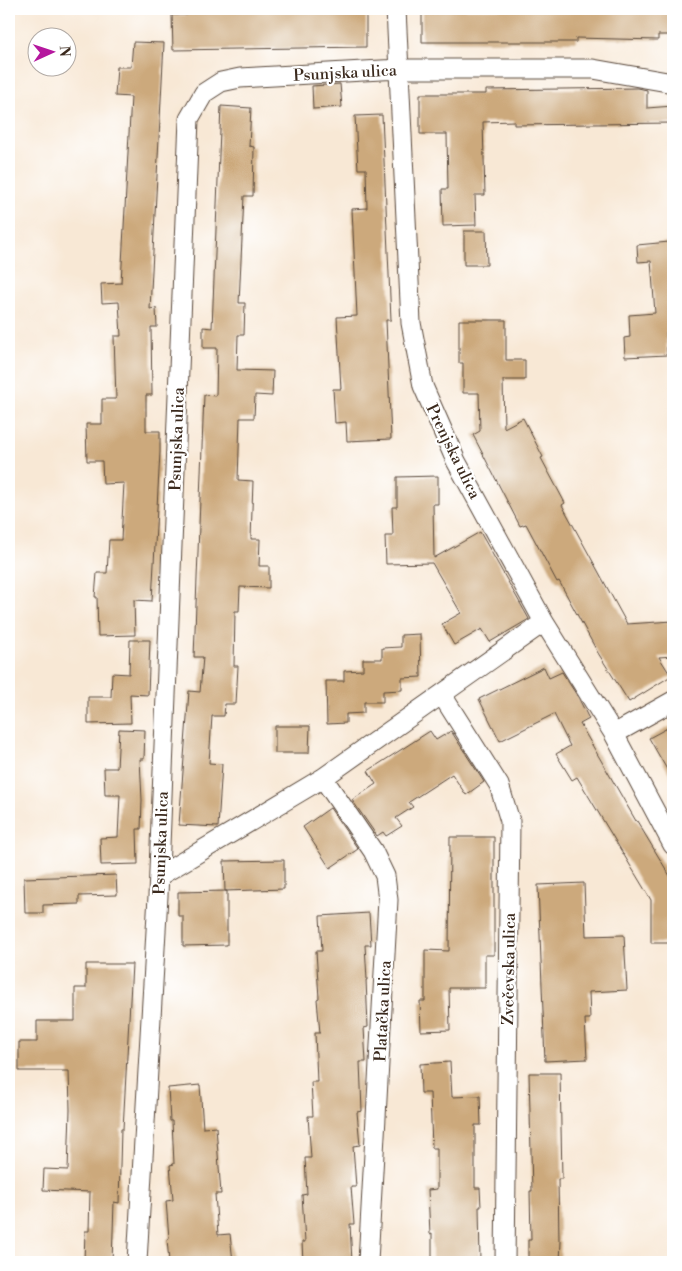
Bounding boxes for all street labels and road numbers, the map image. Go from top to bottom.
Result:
street label: Psunjska ulica [293,60,398,86]
street label: Psunjska ulica [165,386,189,491]
street label: Prenjska ulica [421,401,485,503]
street label: Psunjska ulica [149,790,173,895]
street label: Zvečevska ulica [498,912,520,1025]
street label: Platačka ulica [370,959,396,1062]

